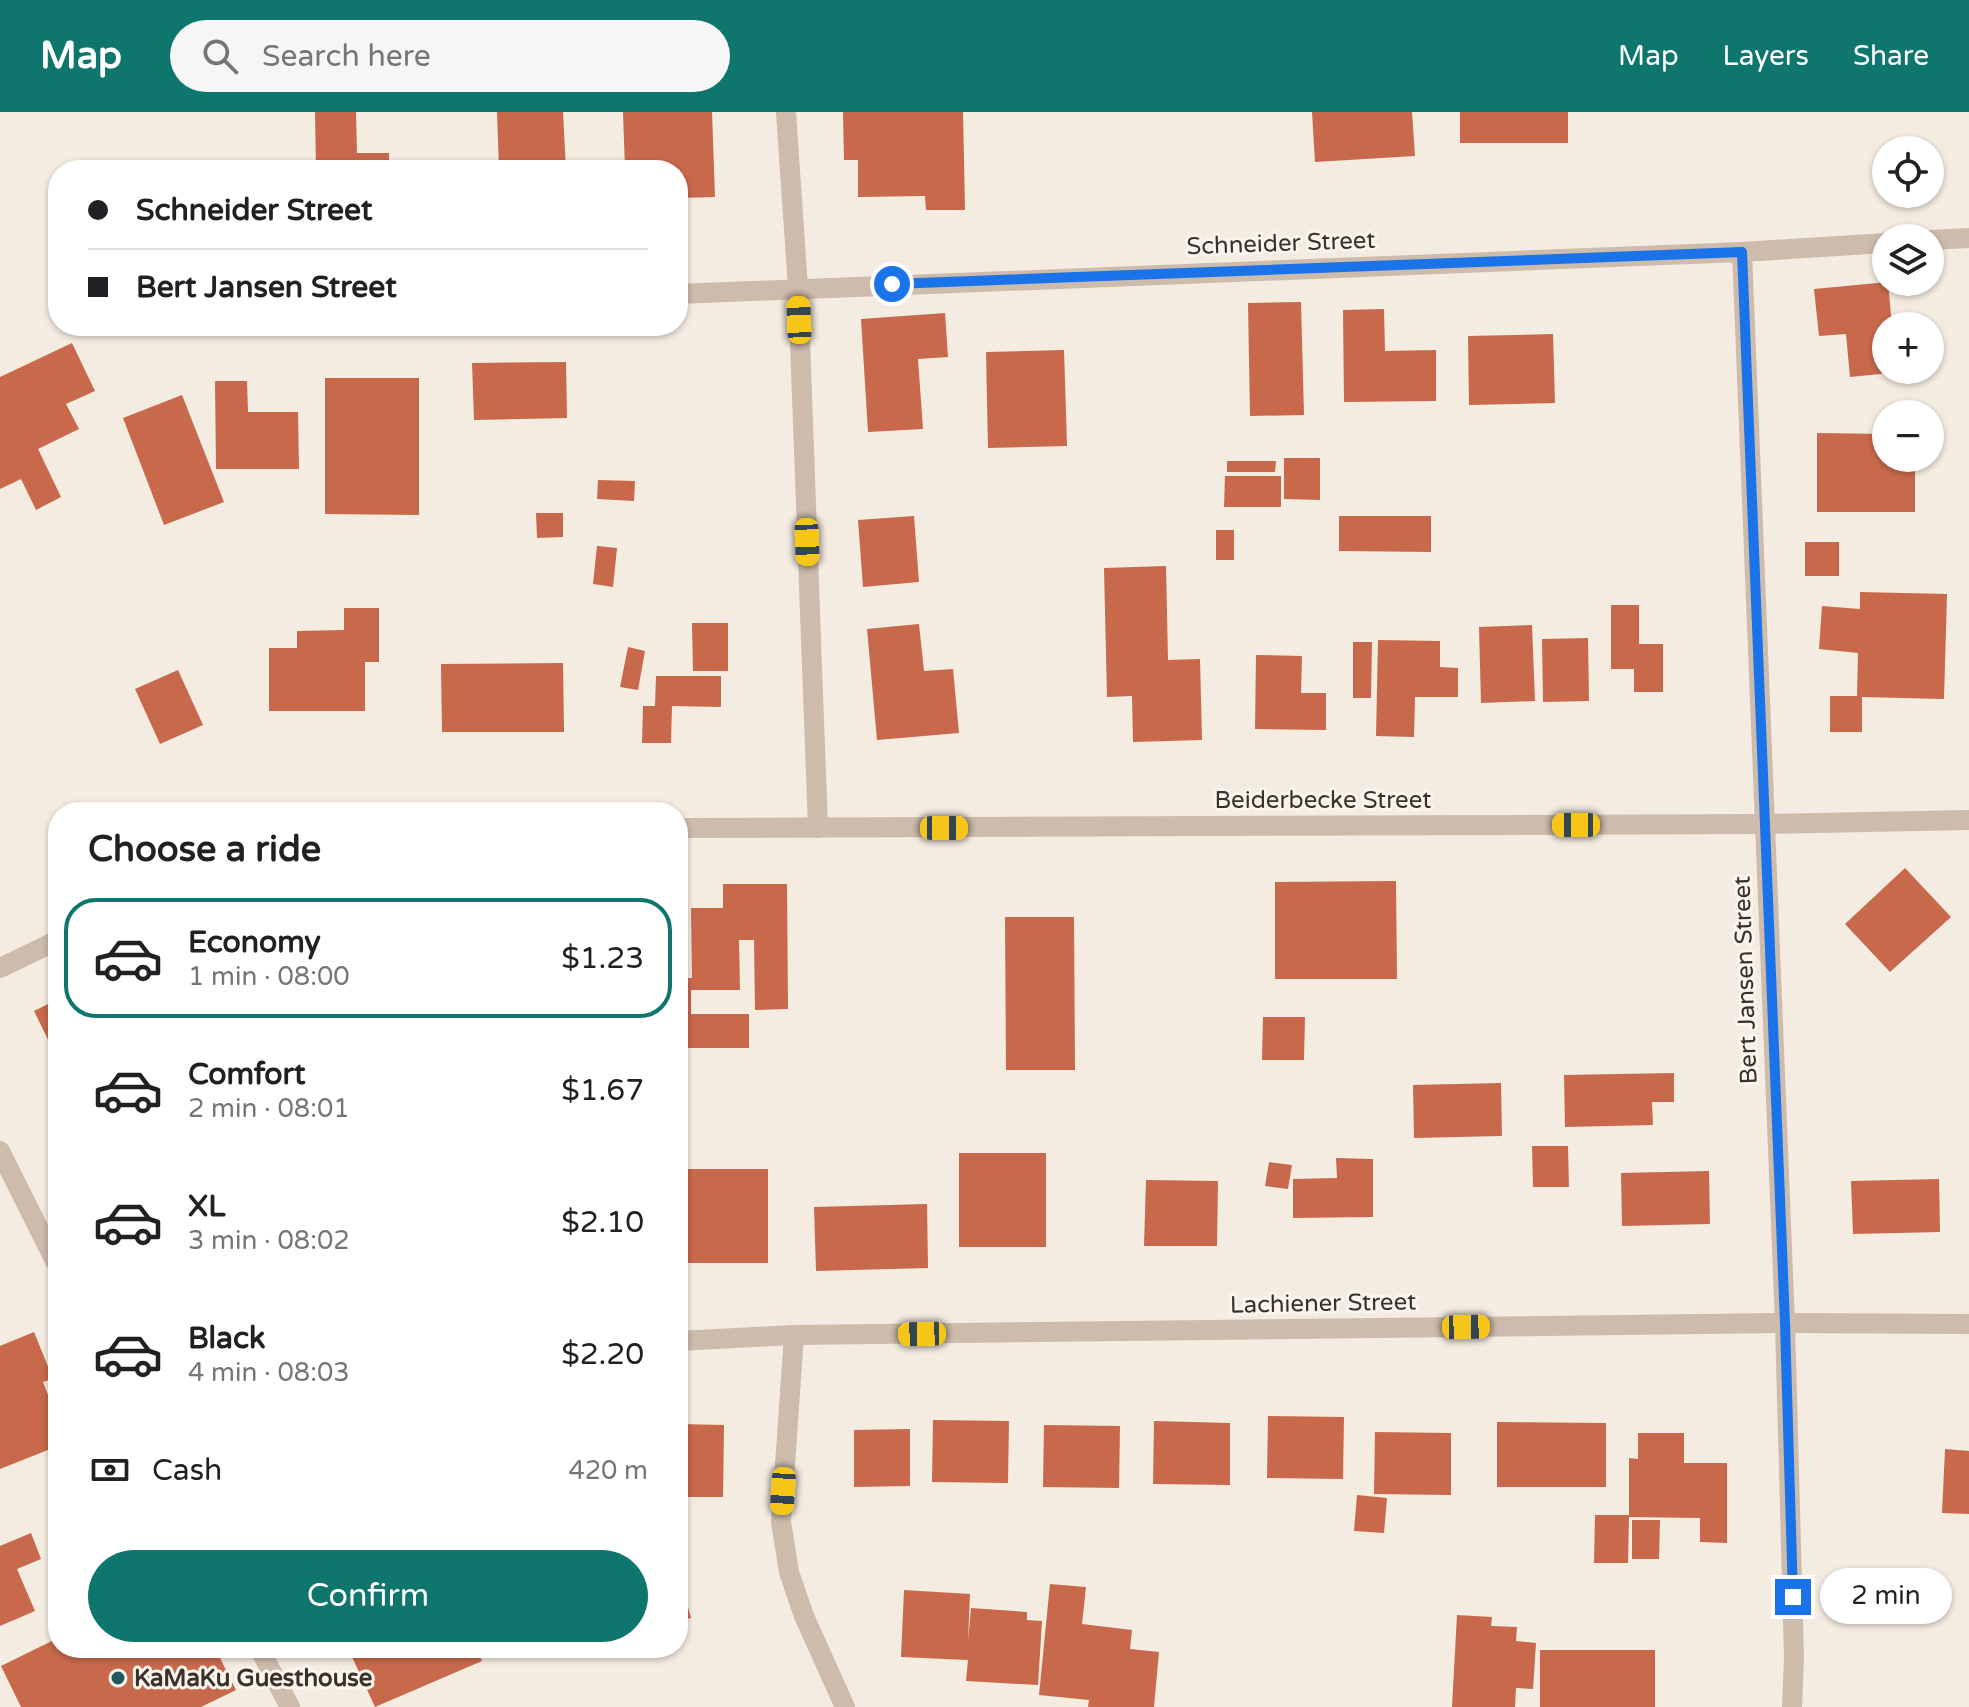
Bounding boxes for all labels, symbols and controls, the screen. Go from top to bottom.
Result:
search box [170,20,730,92]
text: Map [40,33,122,79]
icon: search [198,34,242,78]
text: Search here [262,38,431,75]
text: Map [1618,39,1679,73]
text: Layers [1723,39,1809,73]
text: Share [1853,39,1929,73]
map controls [1872,136,1944,472]
button: locate [1872,136,1944,208]
text: Schneider Street [136,192,372,229]
button: layers [1872,224,1944,296]
street label: Schneider Street [1186,226,1376,261]
route start [874,266,910,302]
text: Bert Jansen Street [136,269,397,306]
car [786,296,812,344]
button: + [1872,312,1944,384]
button: − [1872,400,1944,472]
car [794,518,820,566]
street label: Beiderbecke Street [1215,786,1431,815]
car [1552,813,1600,837]
car [920,816,968,840]
text: Choose a ride [88,828,321,871]
street label: Bert Jansen Street [1727,875,1764,1085]
icon: car [92,922,164,994]
text: Economy [188,924,321,961]
text: $1.23 [561,940,644,977]
text: 1 min · 08:00 [188,961,350,992]
icon: car [92,1054,164,1126]
text: Comfort [188,1056,306,1093]
text: $1.67 [561,1072,644,1109]
text: 2 min · 08:01 [188,1093,350,1124]
icon: car [92,1186,164,1258]
text: XL [188,1188,225,1225]
text: $2.10 [561,1204,644,1241]
text: 3 min · 08:02 [188,1225,350,1256]
street label: Lachiener Street [1230,1287,1417,1320]
car [1442,1315,1490,1339]
icon: car [92,1318,164,1390]
text: Black [188,1320,265,1357]
car [898,1322,946,1346]
text: $2.20 [561,1336,644,1373]
text: 4 min · 08:03 [188,1357,350,1388]
icon: cash [88,1448,132,1492]
text: Cash [152,1452,222,1489]
text: 420 m [568,1455,648,1486]
car [769,1466,797,1516]
button: Confirm [88,1550,648,1642]
callout: 2 min [1821,1569,1953,1625]
route end [1775,1579,1811,1615]
text: 2 min [1851,1580,1921,1611]
place label: KaMaKu Guesthouse [134,1664,373,1693]
marker: KaMaKu Guesthouse [109,1669,127,1687]

